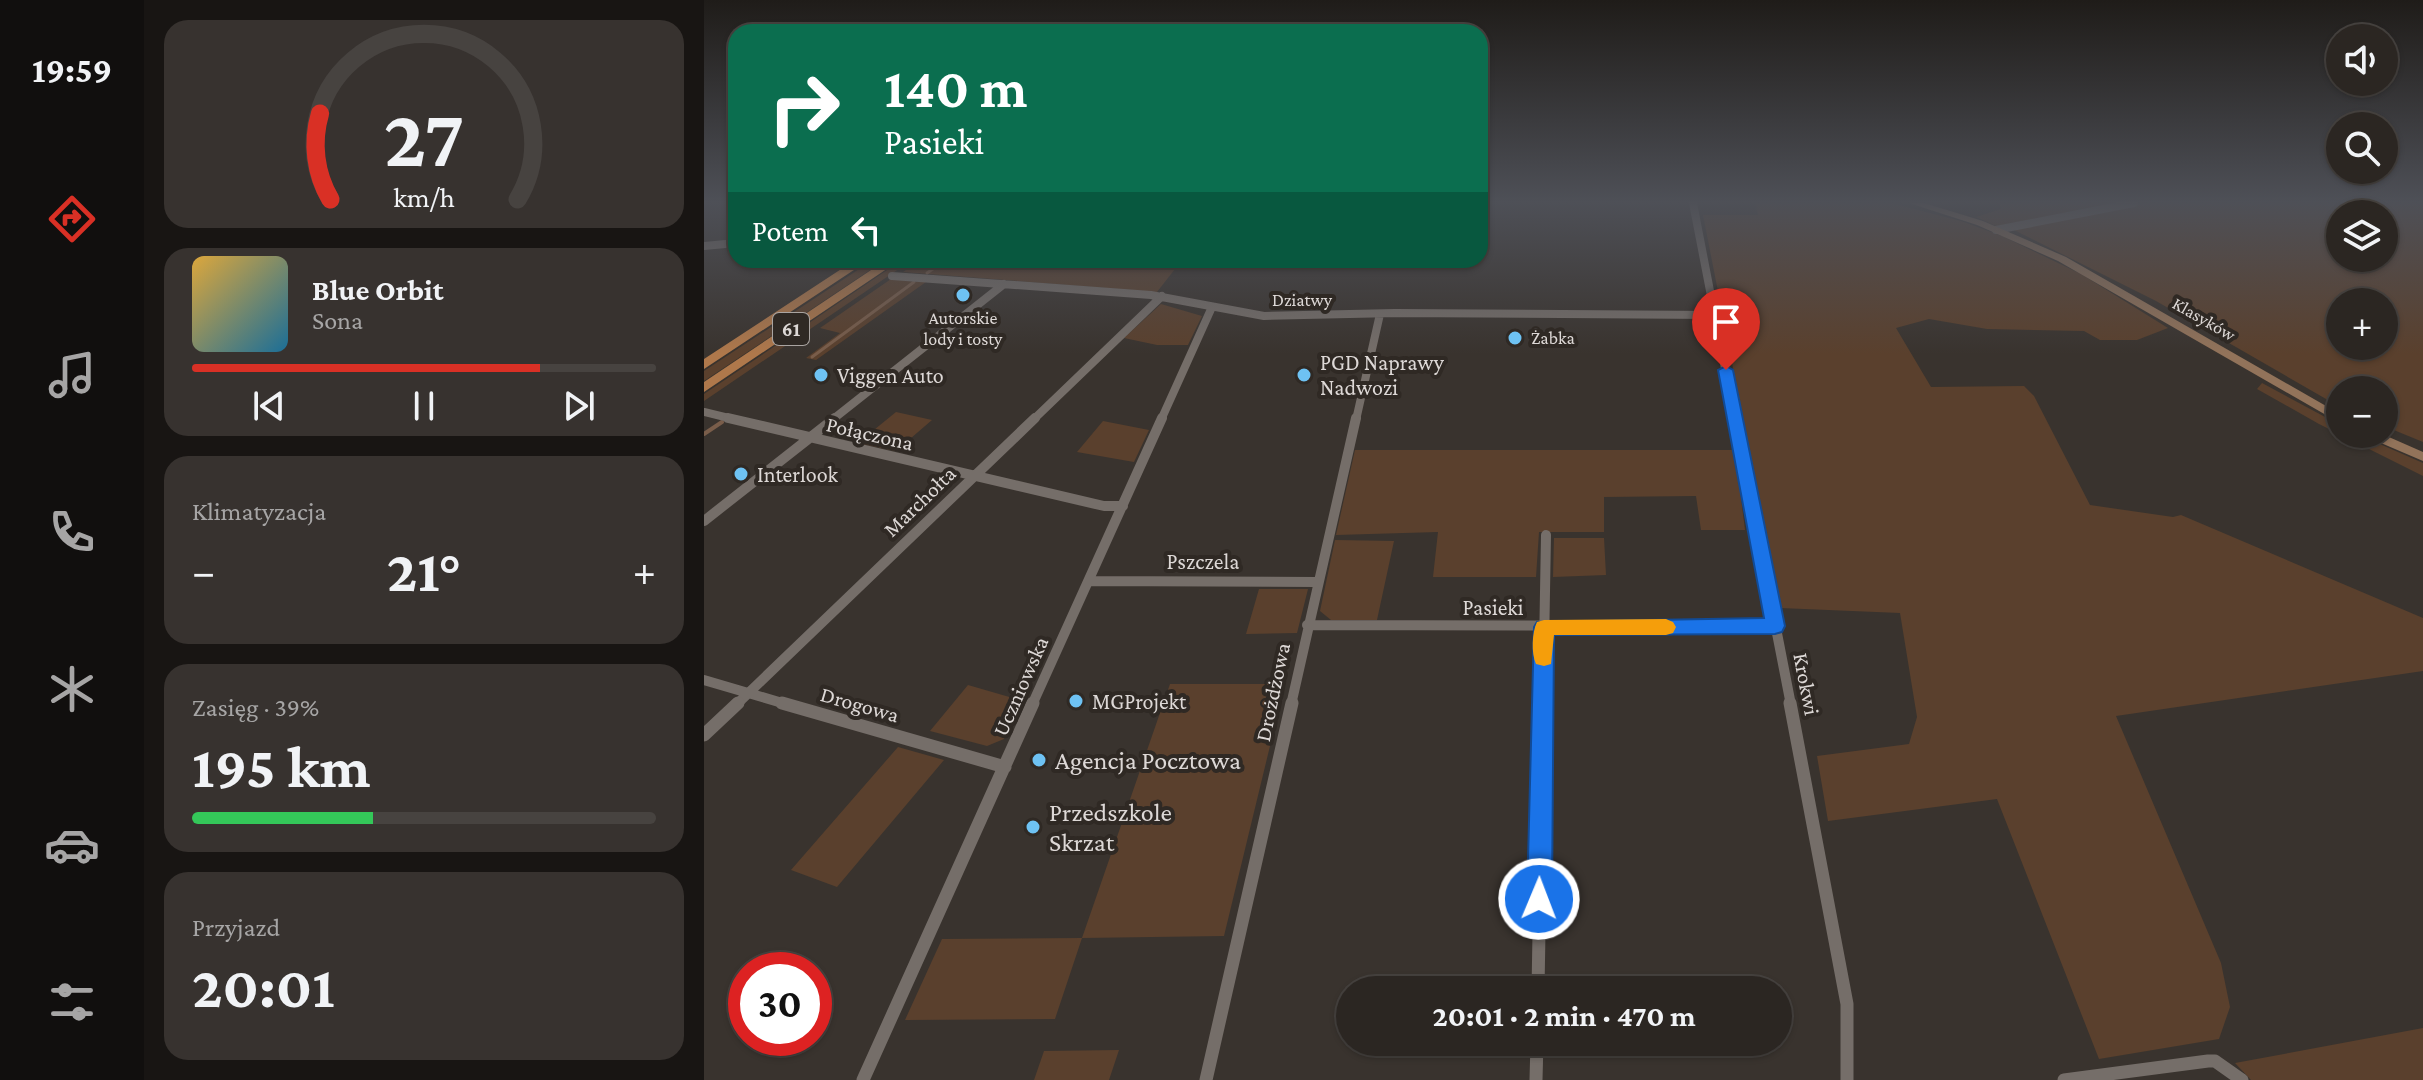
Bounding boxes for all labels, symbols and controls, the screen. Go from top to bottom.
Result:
map controls [2326,24,2398,448]
button: sound [2326,24,2398,96]
text: 19:59 [32,50,112,90]
icon: right [752,56,856,160]
text: 140 m [884,57,1027,119]
text: 27 [384,91,464,184]
button: search [2326,112,2398,184]
text: Pasieki [884,122,984,162]
text: km/h [393,181,455,213]
icon: directions [44,191,100,247]
button: layers [2326,200,2398,272]
icon: left [844,208,888,252]
text: Potem [752,214,828,247]
text: Blue Orbit [312,273,443,306]
marker: Autorskie lody i tosty [954,286,972,304]
pin [1692,288,1760,370]
button: + [2326,288,2398,360]
street label: Dziatwy [1272,290,1333,310]
street label: Klasyków [2169,293,2240,345]
icon: arrive [1704,300,1748,344]
text: Sona [312,306,363,335]
place label: Autorskie lody i tosty [924,308,1003,349]
road number: 61 [773,313,809,345]
place label: Żabka [1531,328,1575,348]
marker: Żabka [1506,329,1524,347]
icon: music [44,347,100,403]
place label: PGD Naprawy Nadwozi [1320,350,1445,400]
place label: Viggen Auto [837,363,944,388]
marker: Viggen Auto [812,366,830,384]
marker: PGD Naprawy Nadwozi [1295,366,1313,384]
button: − [2326,376,2398,448]
icon: previous [247,384,291,428]
icon: pause [402,384,446,428]
icon: next [557,384,601,428]
street label: Połączona [824,411,916,456]
street label: Marchołta [878,461,961,542]
place label: Interlook [757,462,839,487]
marker: Interlook [732,465,750,483]
text: Klimatyzacja [192,497,326,526]
icon: phone [44,504,100,560]
text: 21° [387,537,461,604]
text: − [192,547,215,595]
text: + [633,547,656,595]
street label: Pszczela [1167,549,1239,574]
street label: Pasieki [1462,595,1524,620]
street label: Uczniowska [987,633,1053,740]
street label: Drożdżowa [1250,640,1295,744]
street label: Krokwi [1788,651,1825,718]
icon: climate [44,661,100,717]
street label: Drogowa [818,681,902,728]
place label: MGProjekt [1092,689,1187,714]
marker: MGProjekt [1067,692,1085,710]
text: Zasięg · 39% [192,693,319,722]
text: 195 km [192,733,371,800]
place label: Agencja Pocztowa [1055,746,1241,775]
marker: Agencja Pocztowa [1030,751,1048,769]
place label: Przedszkole Skrzat [1049,798,1172,857]
icon: car [44,817,100,873]
marker: Przedszkole Skrzat [1024,818,1042,836]
position arrow [1497,857,1581,941]
text: Przyjazd [192,913,280,942]
speed limit sign: 30 [728,952,832,1056]
text: 20:01 [192,953,335,1020]
icon: filters [44,974,100,1030]
text: 20:01 · 2 min · 470 m [1432,999,1696,1032]

